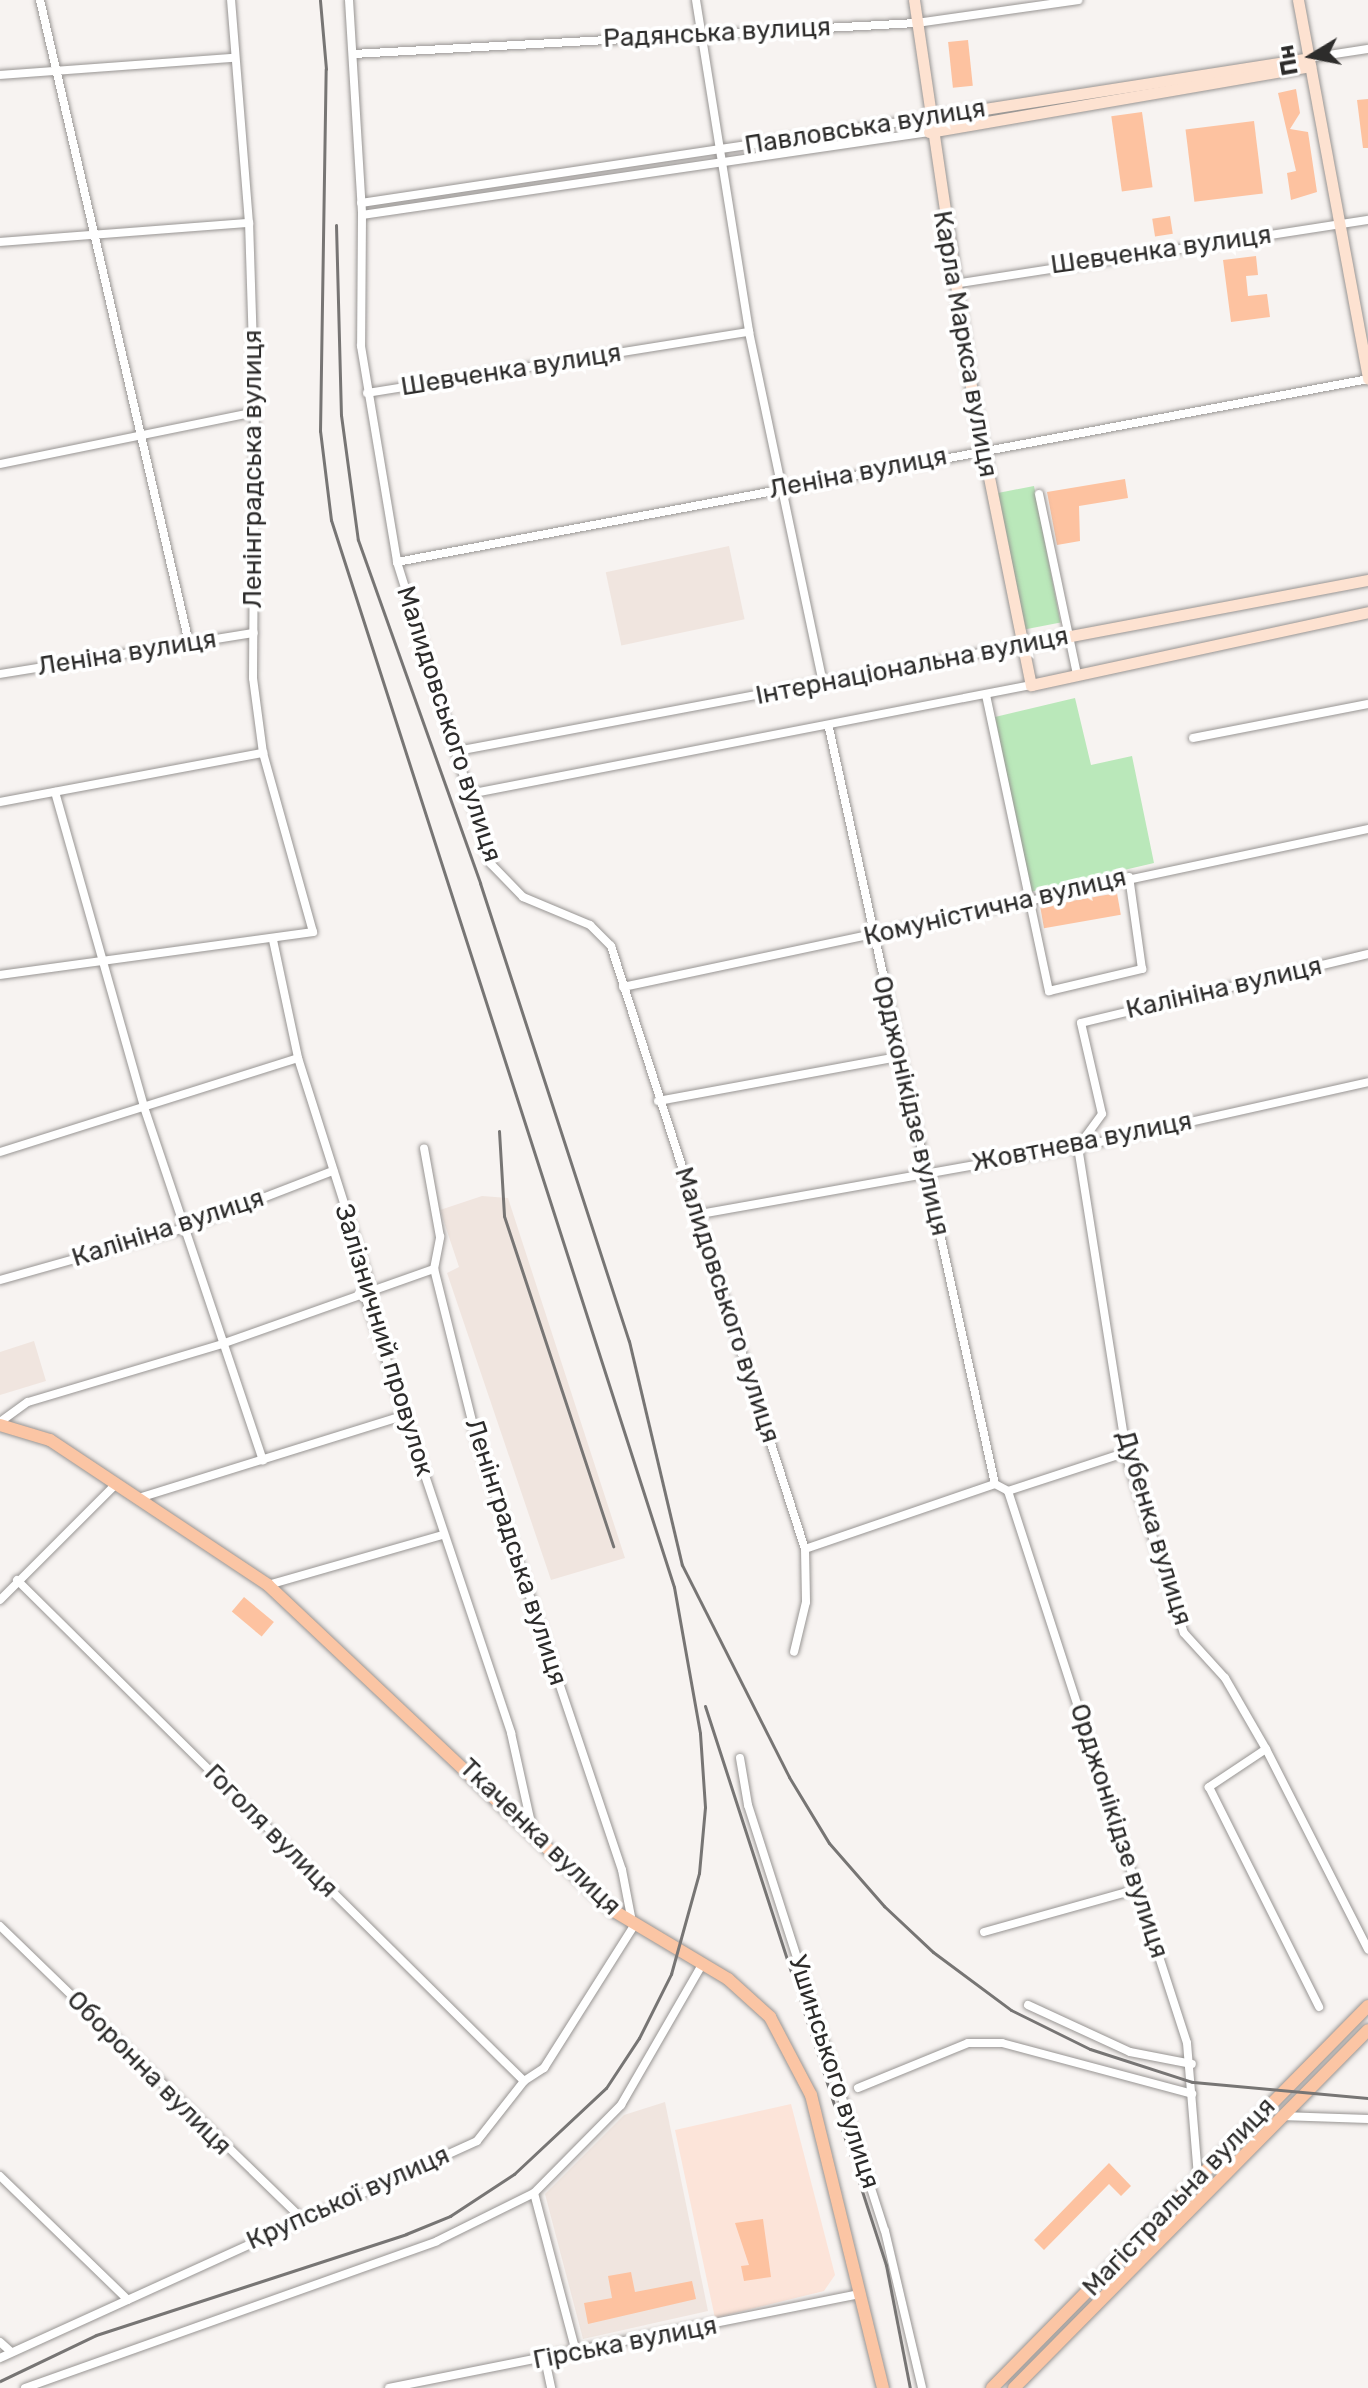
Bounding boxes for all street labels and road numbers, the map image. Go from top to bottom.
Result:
street label: Радянська вулиця [602,11,832,55]
street label: Павловська вулиця [742,93,988,161]
street label: Карла Маркса вулиця [926,208,1004,480]
street label: Шевченка вулиця [1049,219,1273,281]
street label: Ленінградська вулиця [237,330,269,608]
street label: Шевченка вулиця [399,337,623,403]
street label: Леніна вулиця [766,440,950,506]
street label: Малидовського вулиця [390,582,508,866]
street label: Інтернаціональна вулиця [753,620,1071,712]
street label: Леніна вулиця [35,623,219,683]
street label: Комуністична вулиця [861,862,1129,952]
street label: Калініна вулиця [1123,950,1325,1026]
street label: Орджонікідзе вулиця [866,973,956,1239]
street label: Жовтнева вулиця [969,1105,1195,1179]
street label: Малидовського вулиця [668,1163,786,1447]
street label: Калініна вулиця [68,1182,268,1274]
street label: Залізничний провулок [328,1200,440,1480]
street label: Ленінградська вулиця [458,1415,574,1689]
street label: Дубенка вулиця [1110,1427,1198,1629]
street label: Орджонікідзе вулиця [1063,1700,1175,1962]
street label: Ткаченка вулиця [453,1752,627,1922]
street label: Гоголя вулиця [198,1758,344,1904]
street label: Ушинського вулиця [782,1951,886,2193]
street label: Оборонна вулиця [60,1984,238,2162]
street label: Магістральна вулиця [1076,2091,1282,2303]
street label: Крупської вулиця [242,2139,454,2257]
street label: Гірська вулиця [530,2310,720,2376]

